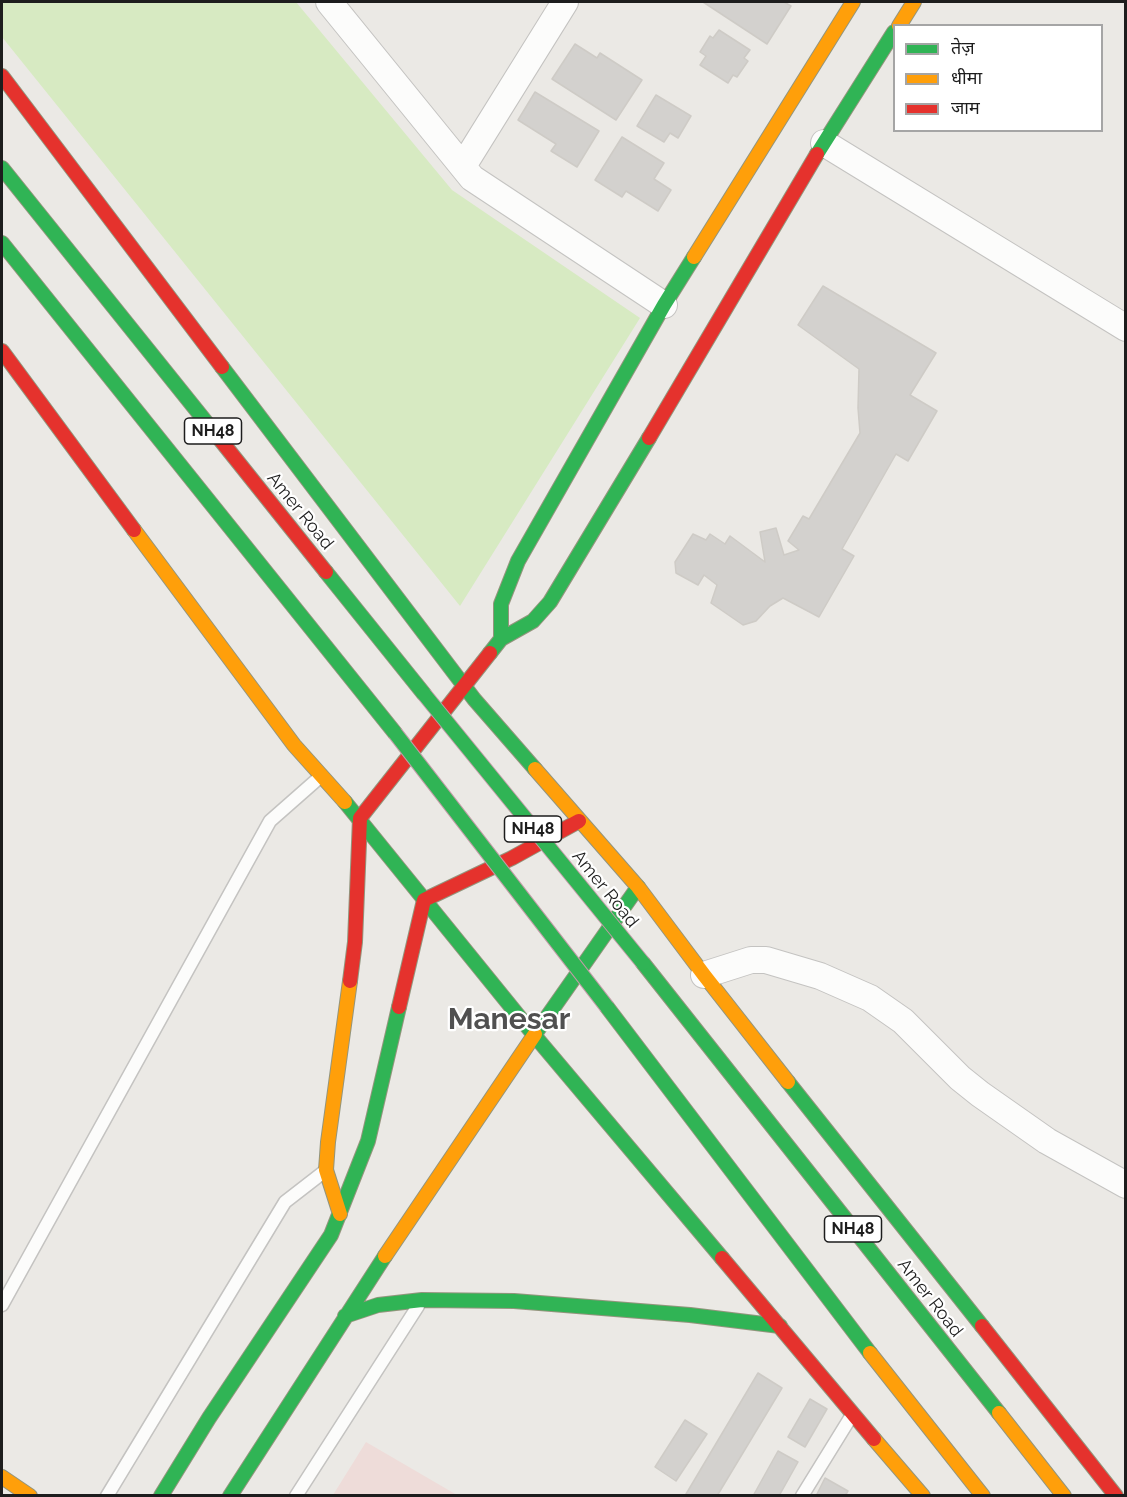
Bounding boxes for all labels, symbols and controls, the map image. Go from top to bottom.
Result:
legend [893,24,1103,132]
text: तेज़ [951,37,975,58]
text: धीमा [951,67,982,88]
text: जाम [951,97,980,118]
road number: NH48 [184,418,242,444]
street label: Amer Road [262,468,338,554]
road number: NH48 [504,816,562,842]
street label: Amer Road [567,846,643,932]
district label: Manesar [448,1002,570,1038]
road number: NH48 [824,1216,882,1242]
street label: Amer Road [893,1255,967,1341]

